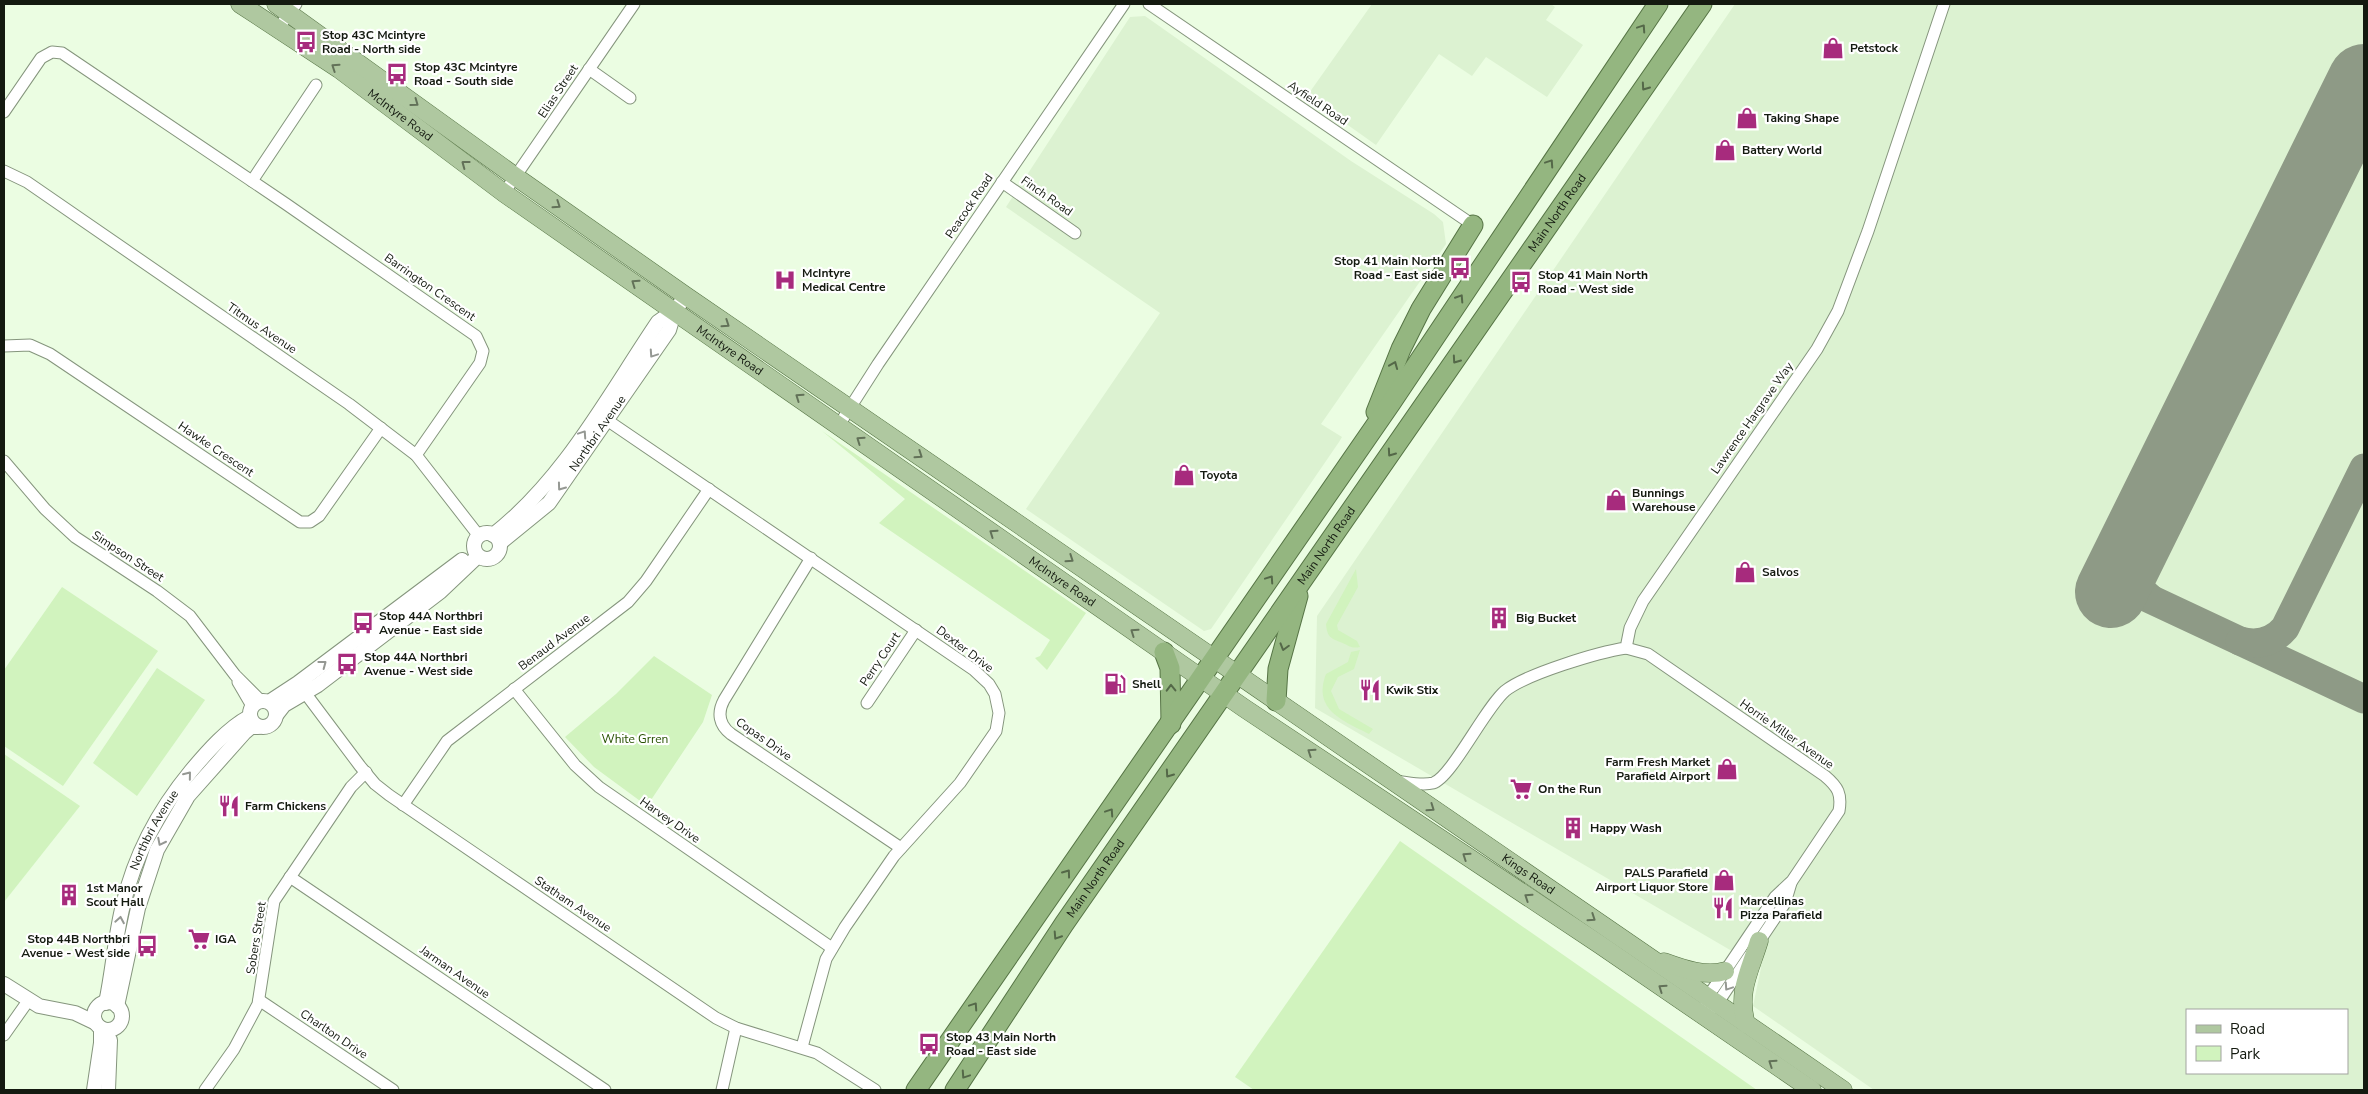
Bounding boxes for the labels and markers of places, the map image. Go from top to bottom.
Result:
place label: Stop 43C Mcintyre Road - North side [322,27,426,57]
bus stop icon: Stop 43C Mcintyre Road - North side [293,29,319,55]
shop icon: Petstock [1820,35,1846,61]
place label: Petstock [1850,40,1899,56]
place label: Stop 43C Mcintyre Road - South side [414,59,518,89]
bus stop icon: Stop 43C Mcintyre Road - South side [384,61,410,87]
shop icon: Taking Shape [1734,105,1760,131]
place label: Taking Shape [1764,110,1839,126]
shop icon: Battery World [1712,137,1738,163]
place label: Battery World [1742,142,1822,158]
place label: Stop 41 Main North Road - East side [1334,253,1444,283]
bus stop icon: Stop 41 Main North Road - East side [1447,255,1473,281]
place label: McIntyre Medical Centre [802,265,886,295]
hospital icon: McIntyre Medical Centre [772,267,798,293]
place label: Stop 41 Main North Road - West side [1538,267,1648,297]
bus stop icon: Stop 41 Main North Road - West side [1508,269,1534,295]
shop icon: Toyota [1171,462,1197,488]
place label: Toyota [1200,467,1238,483]
place label: Bunnings Warehouse [1632,485,1696,515]
shop icon: Bunnings Warehouse [1603,487,1629,513]
shop icon: Salvos [1732,559,1758,585]
place label: Salvos [1762,564,1799,580]
building icon: Big Bucket [1486,605,1512,631]
place label: Stop 44A Northbri Avenue - East side [379,608,483,638]
bus stop icon: Stop 44A Northbri Avenue - East side [350,610,376,636]
place label: Big Bucket [1516,610,1576,626]
place label: Stop 44A Northbri Avenue - West side [364,649,473,679]
bus stop icon: Stop 44A Northbri Avenue - West side [334,651,360,677]
fuel station icon: Shell [1102,671,1128,697]
place label: Shell [1132,676,1161,692]
restaurant icon: Kwik Stix [1357,677,1383,703]
place label: Kwik Stix [1386,682,1439,698]
place label: Farm Fresh Market Parafield Airport [1606,754,1710,784]
shop icon: Farm Fresh Market Parafield Airport [1714,756,1740,782]
supermarket icon: On the Run [1508,776,1534,802]
place label: On the Run [1538,781,1601,797]
restaurant icon: Farm Chickens [216,793,242,819]
place label: Farm Chickens [245,798,326,814]
building icon: Happy Wash [1560,815,1586,841]
place label: Happy Wash [1590,820,1662,836]
place label: PALS Parafield Airport Liquor Store [1595,865,1708,895]
shop icon: PALS Parafield Airport Liquor Store [1711,867,1737,893]
place label: 1st Manor Scout Hall [86,880,144,910]
building icon: 1st Manor Scout Hall [56,882,82,908]
place label: Marcellinas Pizza Parafield [1740,893,1822,923]
restaurant icon: Marcellinas Pizza Parafield [1710,895,1736,921]
supermarket icon: IGA [186,926,212,952]
place label: Stop 44B Northbri Avenue - West side [21,931,130,961]
place label: IGA [215,931,236,947]
bus stop icon: Stop 44B Northbri Avenue - West side [134,933,160,959]
place label: Stop 43 Main North Road - East side [946,1029,1056,1059]
bus stop icon: Stop 43 Main North Road - East side [916,1031,942,1057]

